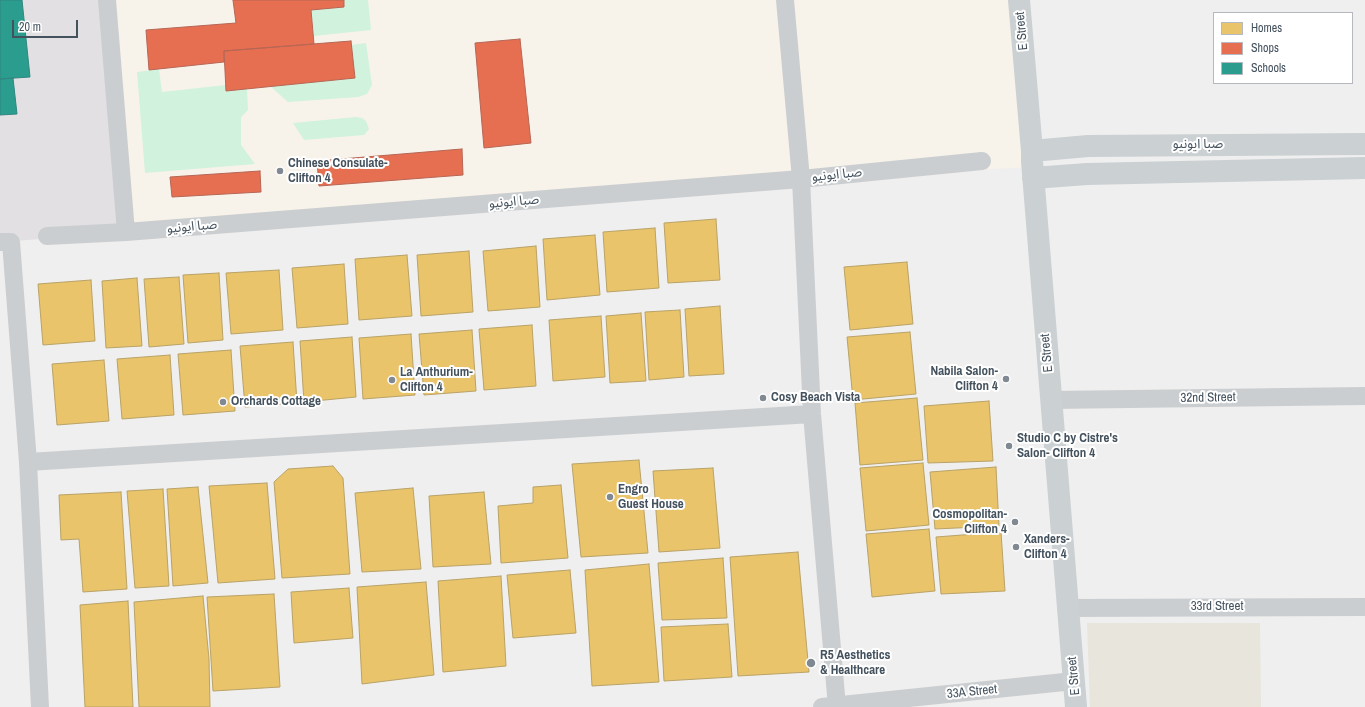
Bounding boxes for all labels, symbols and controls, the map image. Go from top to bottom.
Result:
street label: E Street [1013,11,1031,51]
scale bar [14,12,80,38]
legend [1213,12,1353,84]
text: 20 m [19,19,41,35]
text: Homes [1251,20,1282,36]
text: Shops [1251,40,1279,56]
text: Schools [1251,60,1286,76]
street label: صبا ایونیو [1173,137,1223,153]
place label: Chinese Consulate- Clifton 4 [288,156,388,187]
street label: صبا ایونیو [811,165,863,185]
marker: Chinese Consulate- Clifton 4 [275,166,285,176]
street label: صبا ایونیو [488,192,540,212]
street label: صبا ایونیو [166,217,218,237]
street label: E Street [1038,333,1056,373]
place label: Nabila Salon- Clifton 4 [930,364,998,395]
place label: La Anthurium- Clifton 4 [400,365,473,396]
marker: Nabila Salon- Clifton 4 [1001,374,1011,384]
marker: La Anthurium- Clifton 4 [387,375,397,385]
place label: Cosy Beach Vista [771,390,860,406]
street label: 32nd Street [1180,390,1236,406]
marker: Cosy Beach Vista [758,393,768,403]
place label: Orchards Cottage [231,394,321,410]
marker: Orchards Cottage [218,397,228,407]
place label: Studio C by Cistre's Salon- Clifton 4 [1017,431,1118,462]
marker: Studio C by Cistre's Salon- Clifton 4 [1004,441,1014,451]
place label: Engro Guest House [618,482,684,513]
marker: Engro Guest House [605,492,615,502]
place label: Cosmopolitan- Clifton 4 [932,507,1007,538]
marker: Cosmopolitan- Clifton 4 [1010,517,1020,527]
place label: Xanders- Clifton 4 [1024,532,1070,563]
marker: Xanders- Clifton 4 [1011,542,1021,552]
street label: 33rd Street [1191,599,1243,615]
place label: R5 Aesthetics & Healthcare [820,648,890,679]
street label: E Street [1065,656,1083,696]
marker: R5 Aesthetics & Healthcare [805,657,817,669]
street label: 33A Street [946,682,998,702]

